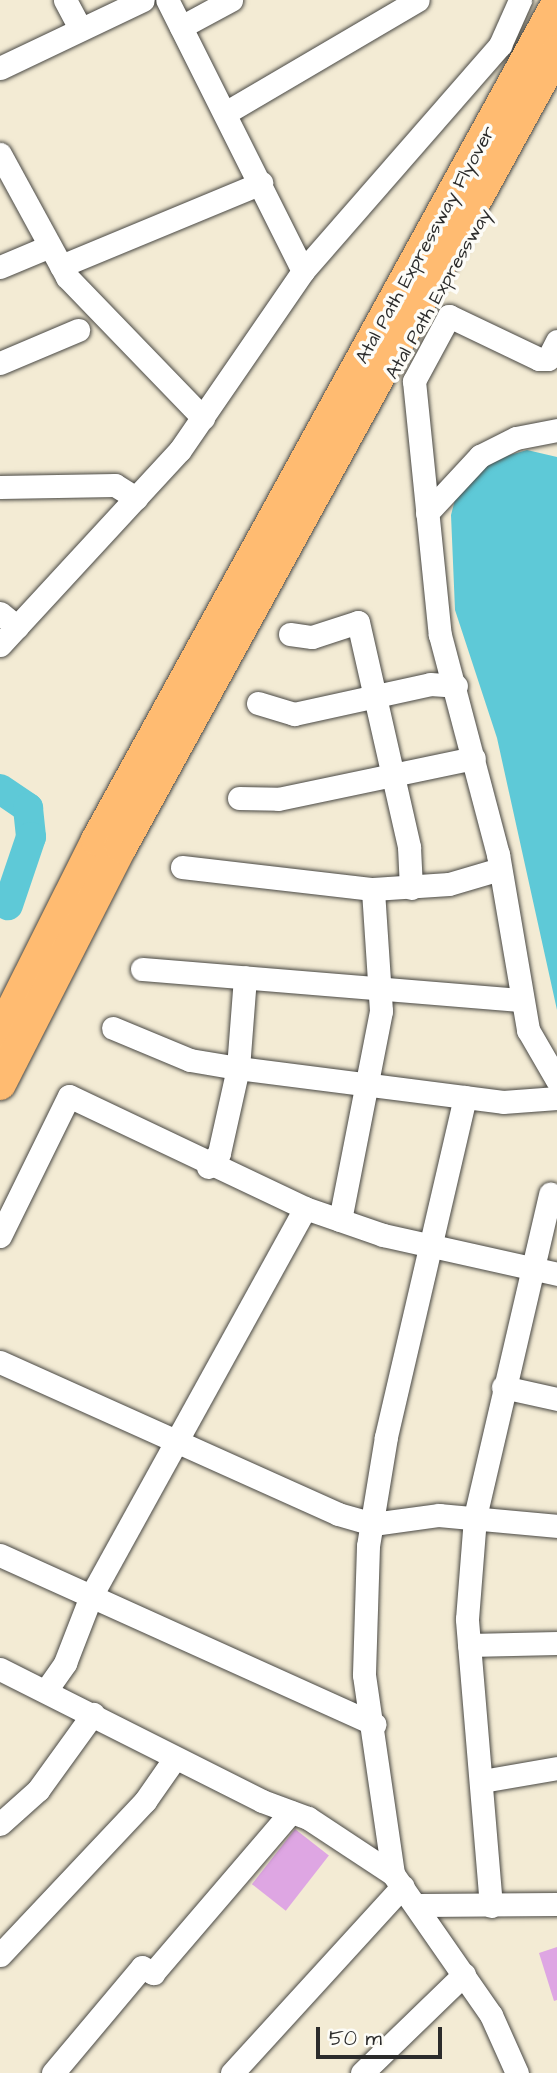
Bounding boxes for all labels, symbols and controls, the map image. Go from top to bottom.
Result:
street label: Atal Path Expressway Flyover [351,122,501,368]
street label: Atal Path Expressway [381,205,497,383]
scale bar [319,2014,445,2058]
text: 50 m [329,2024,382,2053]

